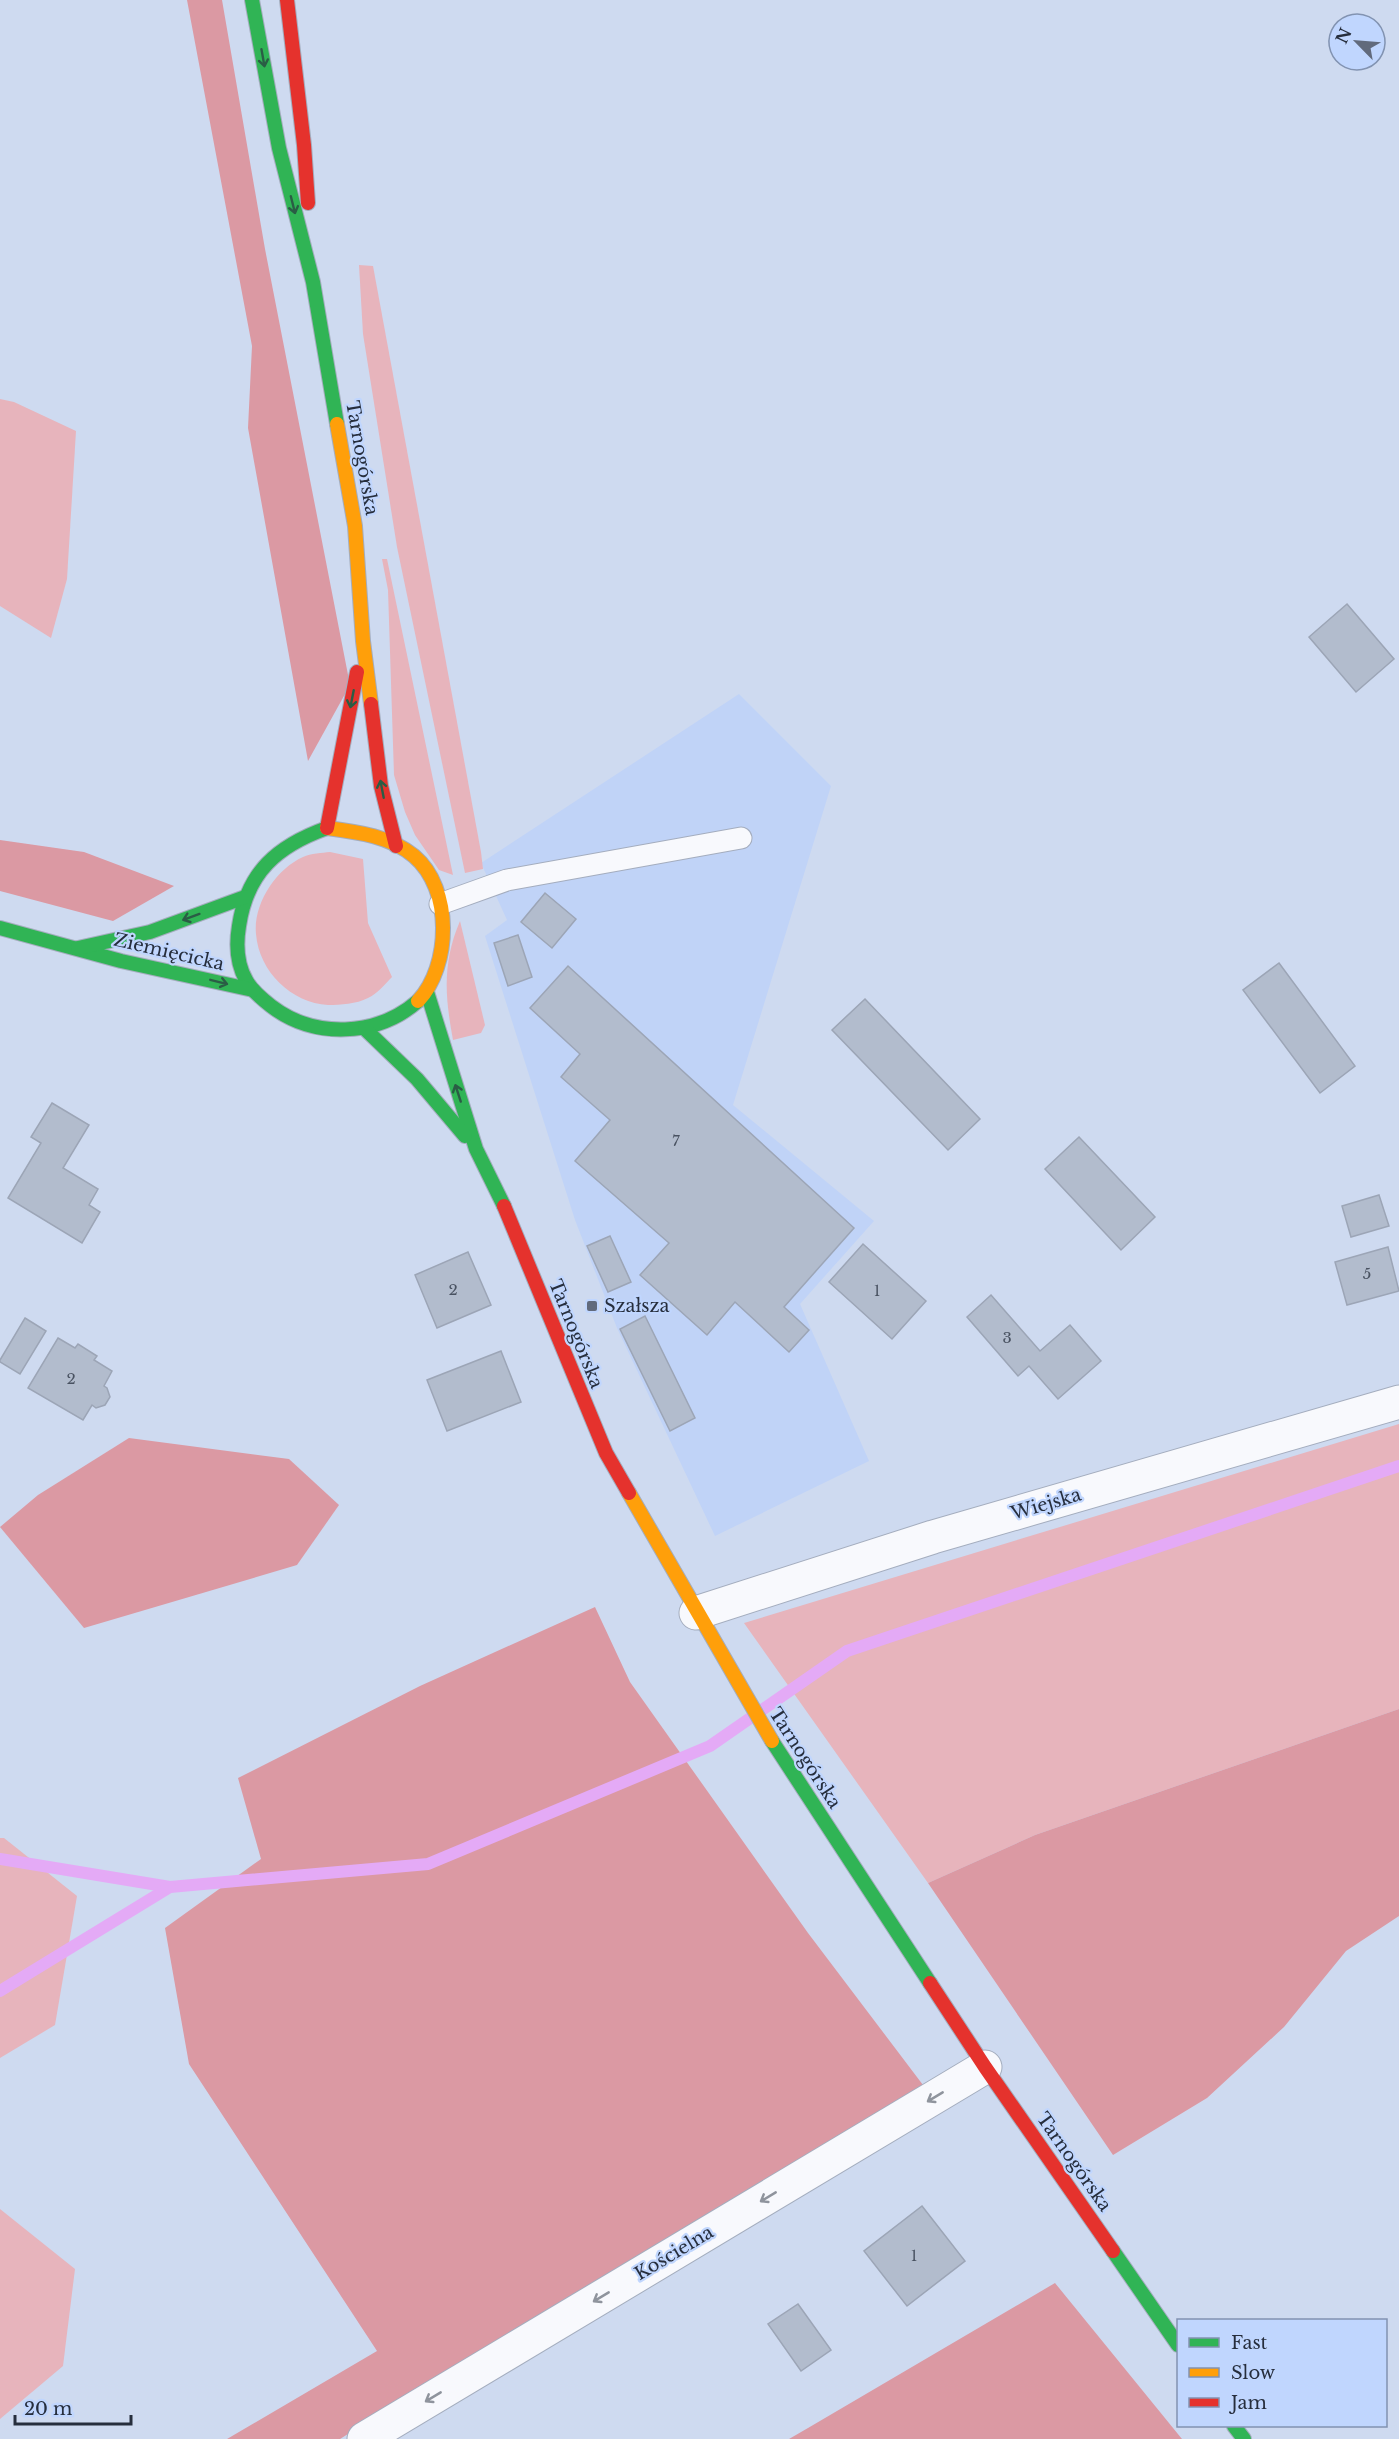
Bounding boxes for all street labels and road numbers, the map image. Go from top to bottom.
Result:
street label: Tarnogórska [341,399,383,517]
street label: Ziemięcicka [112,929,226,975]
street label: Tarnogórska [544,1276,608,1392]
street label: Wiejska [1007,1483,1084,1525]
street label: Tarnogórska [764,1704,846,1812]
street label: Tarnogórska [1032,2108,1116,2216]
street label: Kościelna [631,2221,717,2285]

